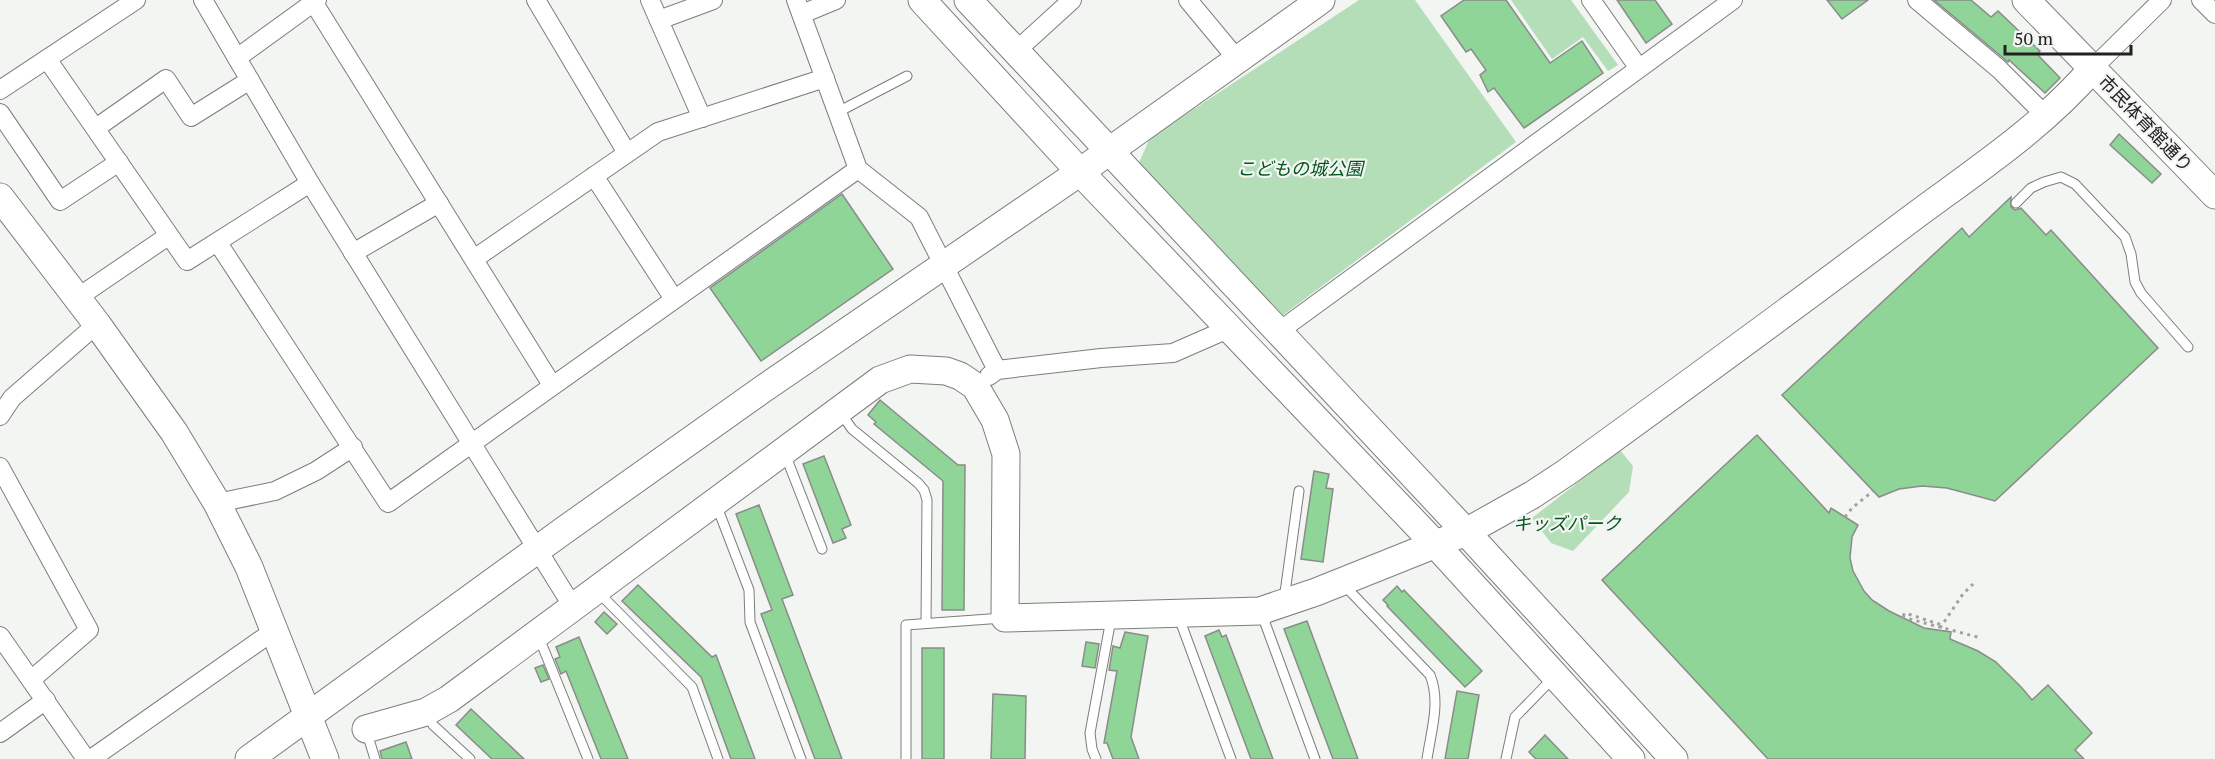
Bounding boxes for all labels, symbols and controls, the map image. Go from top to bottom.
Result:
scale bar [2005,18,2131,56]
text: 50 m [2014,26,2054,50]
street label: 市民体育館通り [2094,69,2198,177]
park label: こどもの城公園 [1237,156,1366,180]
park label: キッズパーク [1513,511,1622,535]

